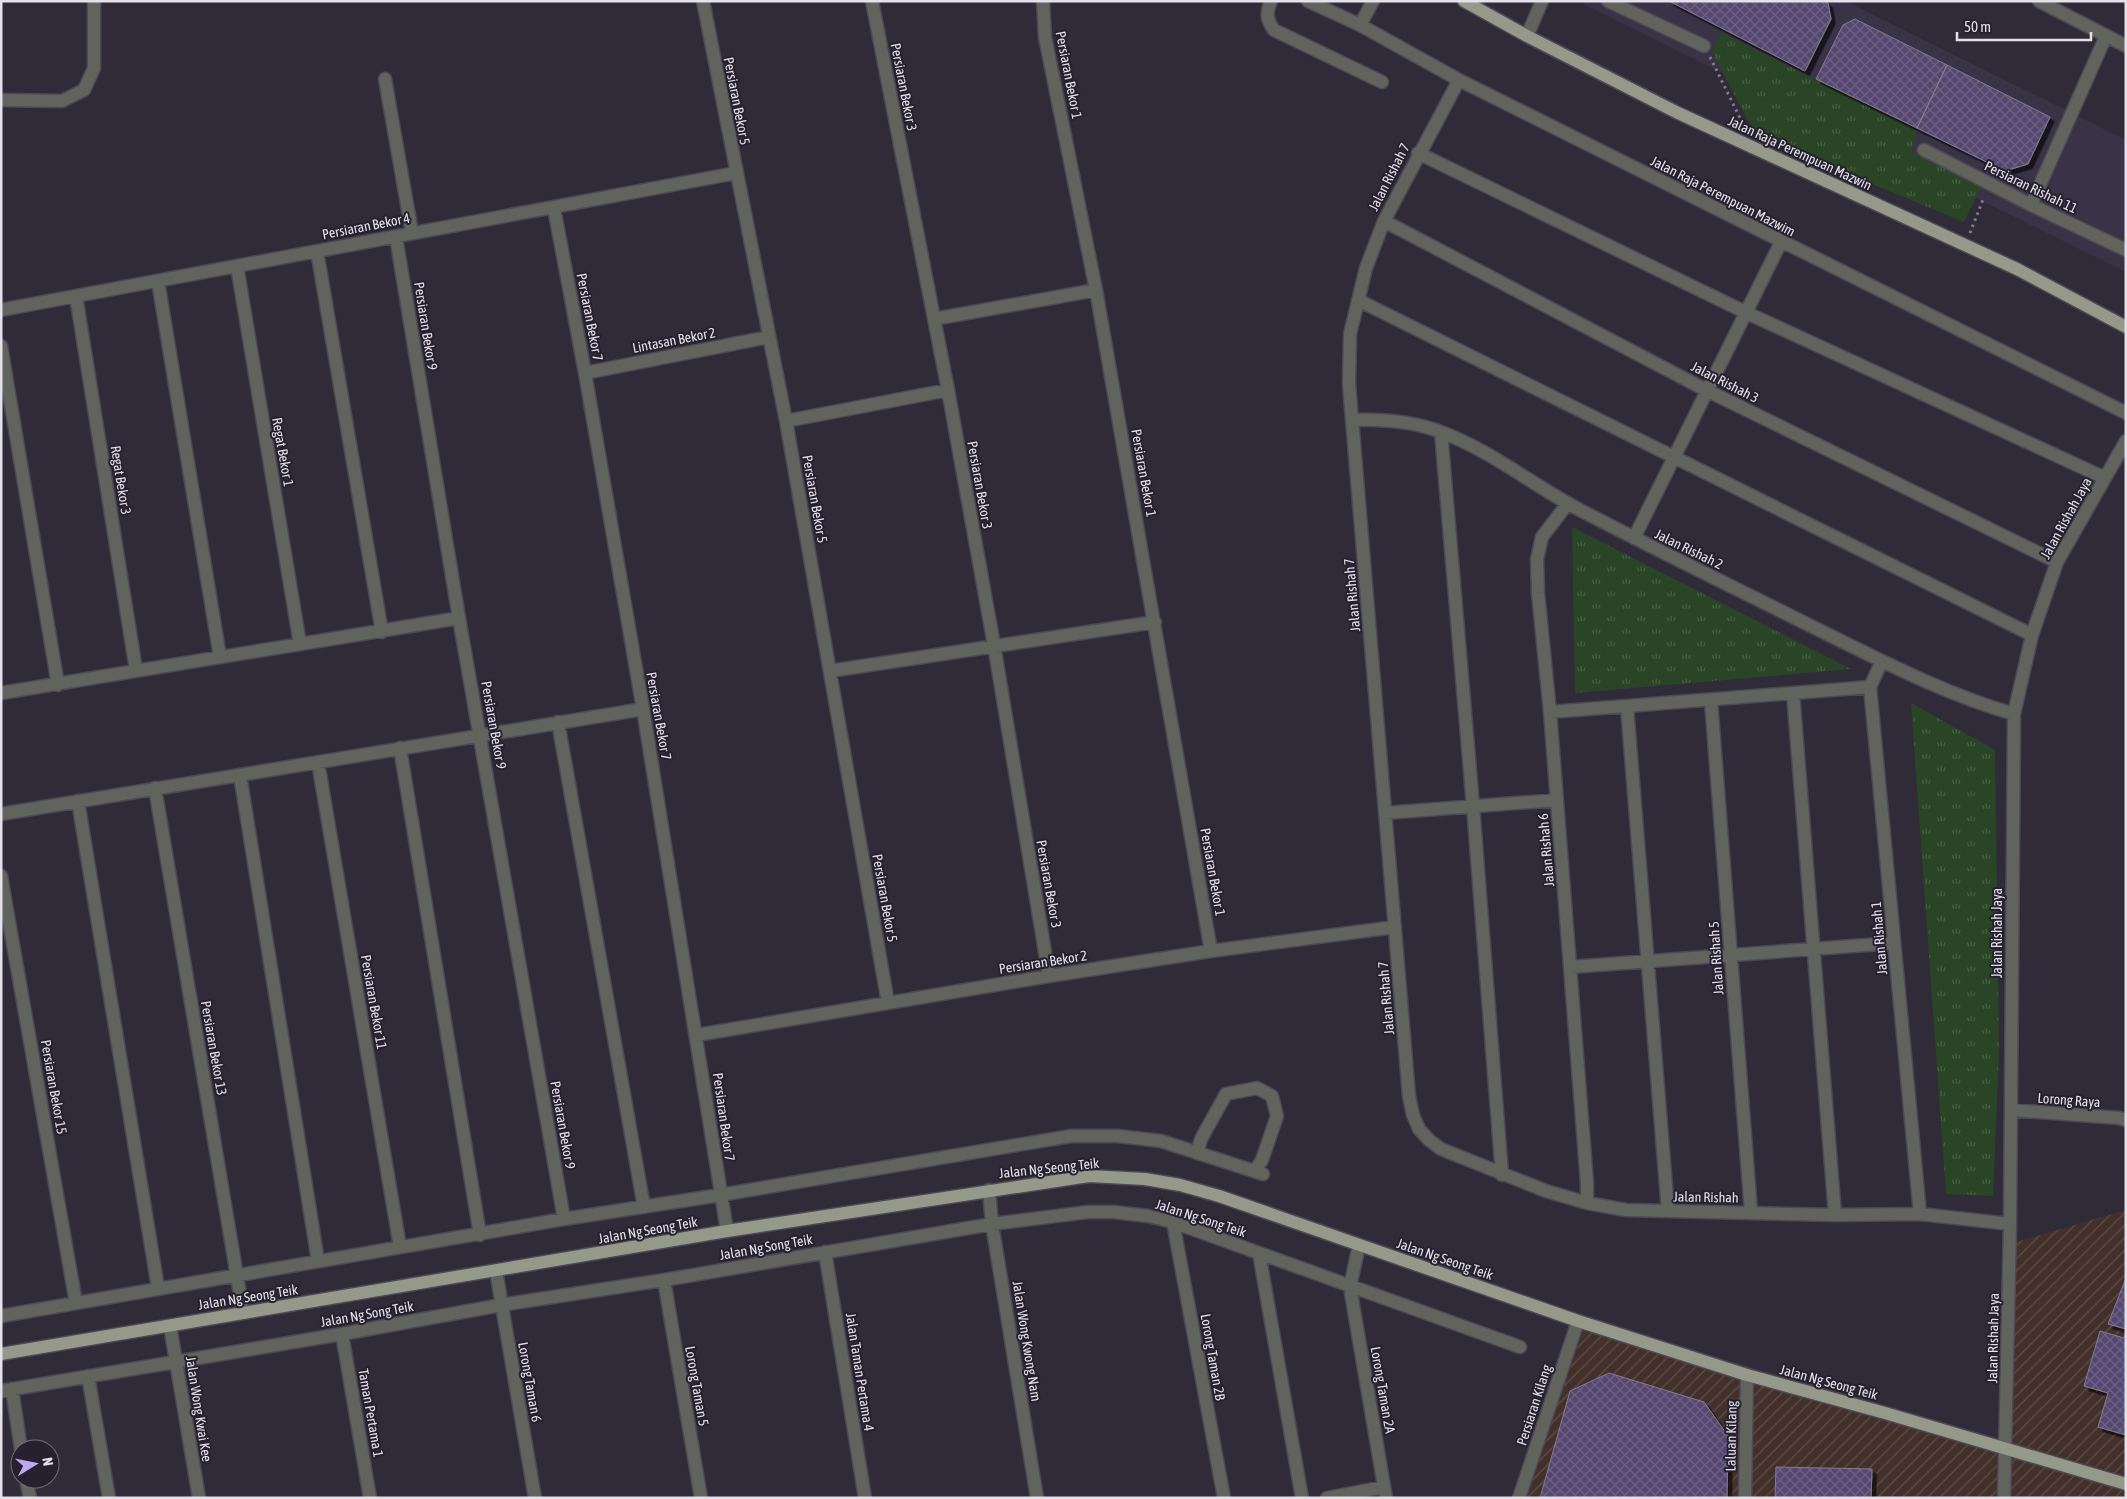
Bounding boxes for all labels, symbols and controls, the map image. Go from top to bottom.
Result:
scale bar [1957,10,2091,42]
text: 50 m [1964,18,1991,35]
street label: Persiaran Bekor 1 [1053,30,1085,120]
street label: Persiaran Bekor 3 [888,42,920,132]
street label: Persiaran Bekor 5 [721,56,753,146]
street label: Jalan Raja Perempuan Mazwin [1726,113,1874,193]
street label: Jalan Rishah 7 [1365,141,1413,213]
street label: Jalan Raja Perempuan Mazwim [1648,153,1798,239]
street label: Persiaran Rishah 11 [1982,158,2080,216]
street label: Persiaran Bekor 4 [321,210,412,242]
street label: Persiaran Bekor 7 [574,272,606,362]
street label: Persiaran Bekor 9 [411,281,441,371]
street label: Lintasan Bekor 2 [631,324,717,356]
street label: Jalan Rishah 3 [1689,358,1761,406]
street label: Regat Bekor 1 [269,416,297,488]
street label: Persiaran Bekor 1 [1128,428,1160,518]
street label: Persiaran Bekor 3 [964,440,996,530]
street label: Regat Bekor 3 [108,444,134,516]
street label: Persiaran Bekor 5 [799,454,831,544]
street label: Jalan Rishah Jaya [2037,475,2095,561]
street label: Jalan Rishah 2 [1652,526,1726,572]
street label: Jalan Rishah 7 [1341,558,1363,632]
street label: Persiaran Bekor 7 [643,671,675,761]
street label: Persiaran Bekor 9 [478,680,510,770]
street label: Jalan Rishah 6 [1535,812,1557,887]
street label: Persiaran Bekor 1 [1197,827,1229,917]
street label: Persiaran Bekor 3 [1033,839,1065,929]
street label: Persiaran Bekor 5 [869,853,901,943]
street label: Jalan Rishah Jaya [1989,888,2005,978]
street label: Jalan Rishah 1 [1868,901,1890,975]
street label: Jalan Rishah 5 [1705,921,1727,995]
street label: Persiaran Bekor 2 [998,947,1088,977]
street label: Persiaran Bekor 11 [358,954,390,1050]
street label: Jalan Rishah 7 [1375,961,1397,1035]
street label: Persiaran Bekor 13 [198,1000,230,1096]
street label: Persiaran Bekor 15 [38,1039,70,1135]
street label: Persiaran Bekor 7 [710,1072,738,1162]
street label: Persiaran Bekor 9 [547,1080,579,1170]
street label: Lorong Raya [2037,1090,2101,1110]
street label: Jalan Ng Seong Teik [998,1155,1100,1181]
street label: Jalan Rishah [1673,1188,1739,1206]
street label: Jalan Ng Song Teik [1154,1196,1248,1240]
street label: Jalan Ng Seong Teik [597,1213,699,1247]
street label: Jalan Ng Song Teik [718,1231,814,1263]
street label: Jalan Ng Seong Teik [1395,1235,1495,1283]
street label: Jalan Wong Kwong Nam [1010,1280,1044,1402]
street label: Jalan Ng Seong Teik [197,1281,299,1313]
street label: Jalan Rishah Jaya [1984,1293,2002,1383]
street label: Jalan Ng Song Teik [319,1298,415,1330]
street label: Jalan Taman Pertama 4 [843,1312,877,1433]
street label: Lorong Taman 2B [1198,1312,1229,1402]
street label: Lorong Taman 6 [515,1341,545,1424]
street label: Lorong Taman 5 [682,1345,712,1427]
street label: Lorong Taman 2A [1367,1345,1399,1435]
street label: Jalan Wong Kwai Kee [183,1355,215,1463]
street label: Jalan Ng Seong Teik [1778,1361,1880,1403]
street label: Persiaran Kilang [1513,1363,1555,1447]
street label: Taman Pertama 1 [355,1367,387,1459]
street label: Laluan Kilang [1722,1400,1740,1472]
north arrow [10,1439,60,1489]
text: N [39,1456,56,1467]

